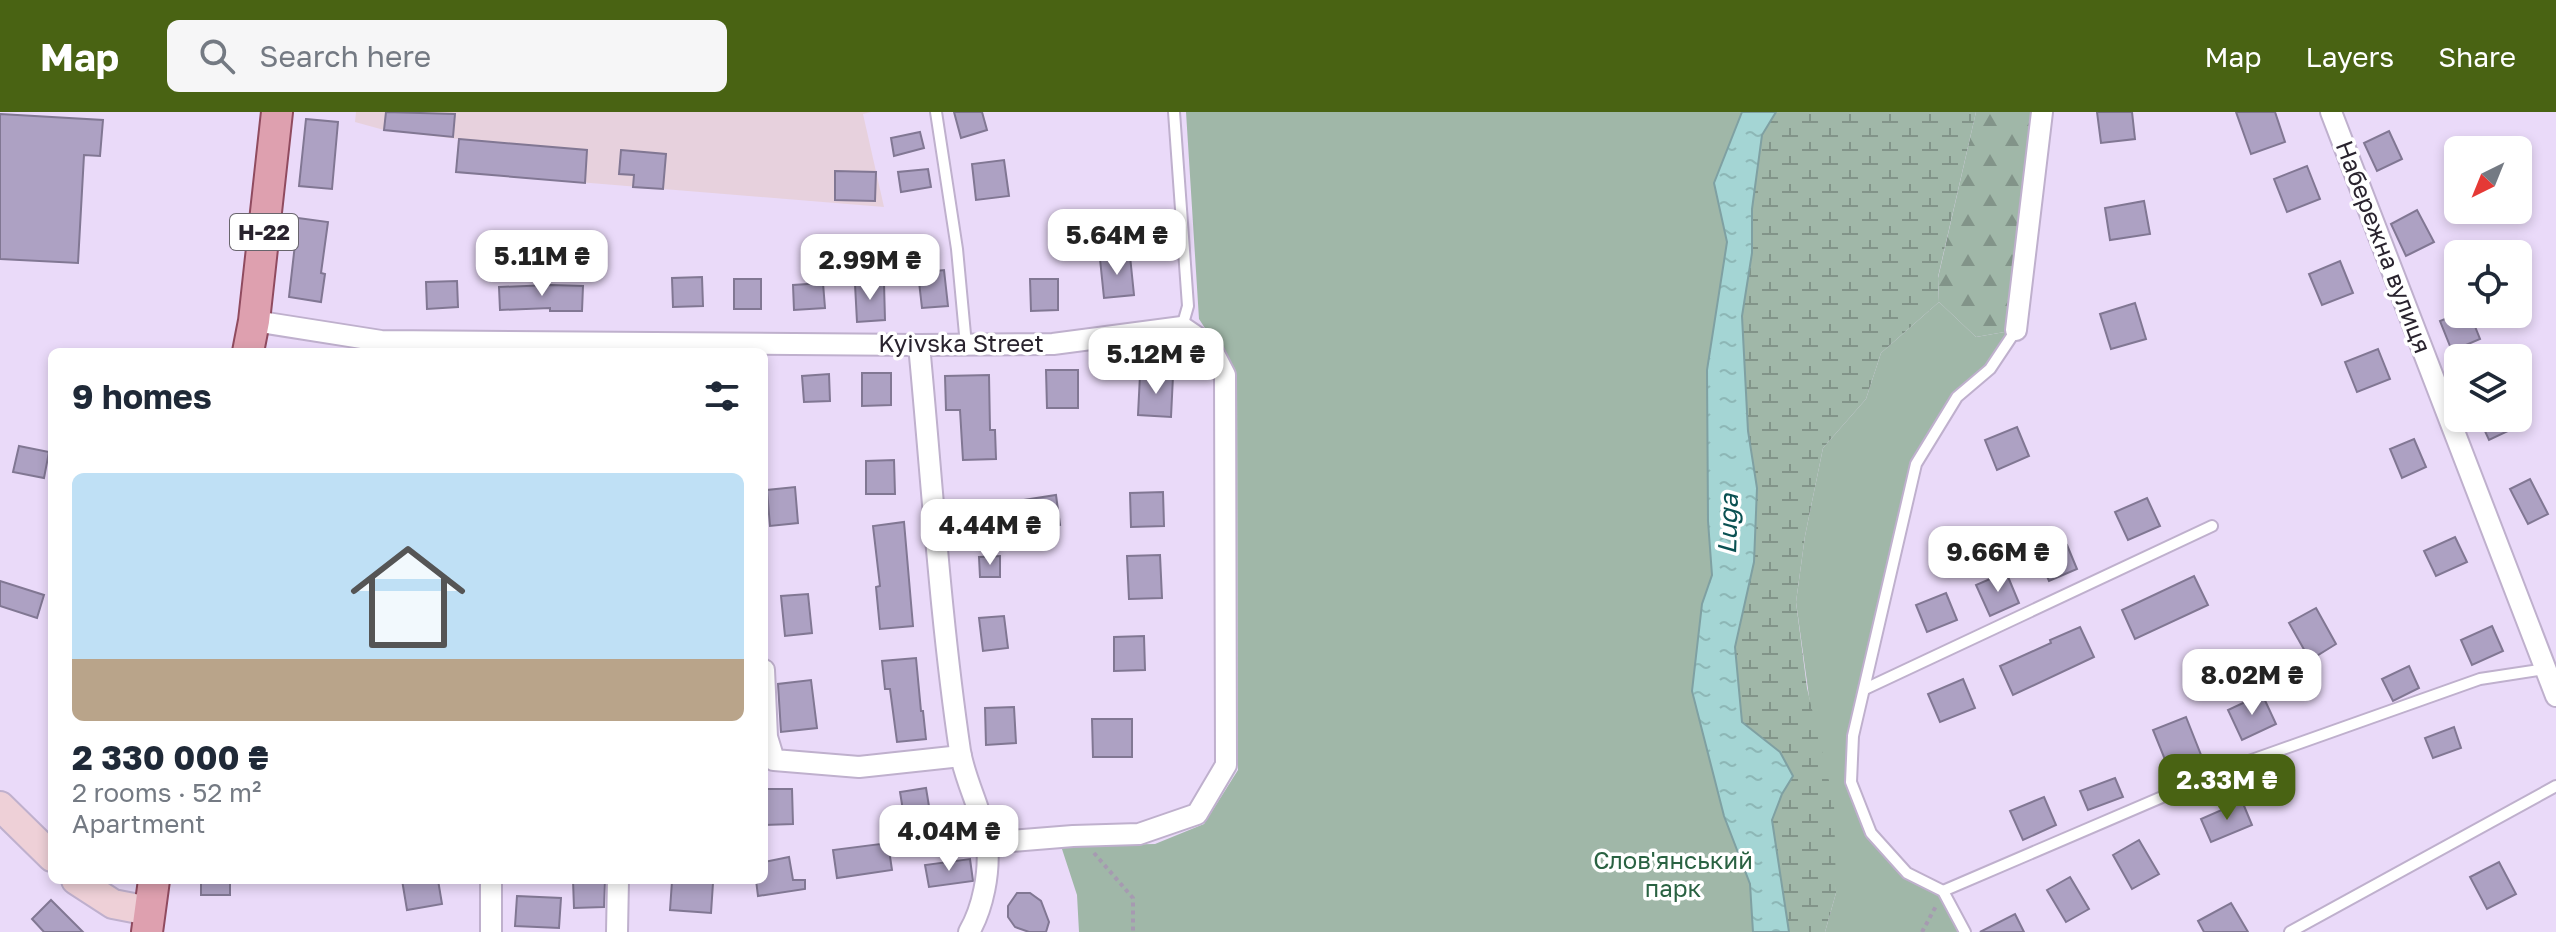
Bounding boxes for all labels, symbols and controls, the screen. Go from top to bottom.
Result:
search box [167,20,727,92]
text: Map [40,34,119,79]
icon: search [195,34,239,78]
text: Search here [259,38,431,74]
text: Map [2204,40,2262,73]
text: Layers [2306,40,2394,73]
text: Share [2438,40,2516,73]
street label: Набережна вулиця [2331,136,2438,357]
north arrow [2444,136,2532,224]
map controls [2444,136,2532,432]
pin: 5.64M ₴ [1043,209,1191,277]
road number: Н-22 [230,214,298,250]
text: 5.64M ₴ [1066,219,1168,250]
pin: 5.11M ₴ [468,230,616,298]
pin: 2.99M ₴ [796,234,944,302]
text: 5.11M ₴ [494,240,590,271]
button: locate [2444,240,2532,328]
text: 2.99M ₴ [819,244,921,275]
street label: Kyivska Street [878,328,1044,357]
pin: 5.12M ₴ [1082,328,1230,396]
text: 5.12M ₴ [1107,338,1205,369]
button: layers [2444,344,2532,432]
icon: filters [700,374,744,418]
text: 9 homes [72,376,212,416]
water label: Luga [1711,492,1744,555]
pin: 4.44M ₴ [916,499,1064,567]
text: 4.44M ₴ [939,509,1041,540]
icon: home [336,525,480,669]
pin: 9.66M ₴ [1924,526,2072,594]
text: 9.66M ₴ [1946,536,2050,567]
pin: 8.02M ₴ [2178,649,2326,717]
text: 8.02M ₴ [2200,659,2304,690]
text: 2 330 000 ₴ [72,737,269,777]
pin: 2.33M ₴ [2153,754,2301,822]
text: 2.33M ₴ [2176,764,2278,795]
text: 2 rooms · 52 m² [72,777,261,808]
pin: 4.04M ₴ [875,805,1023,873]
text: Apartment [72,808,205,839]
text: 4.04M ₴ [897,815,1001,846]
park label: Слов'янський парк [1593,845,1753,902]

